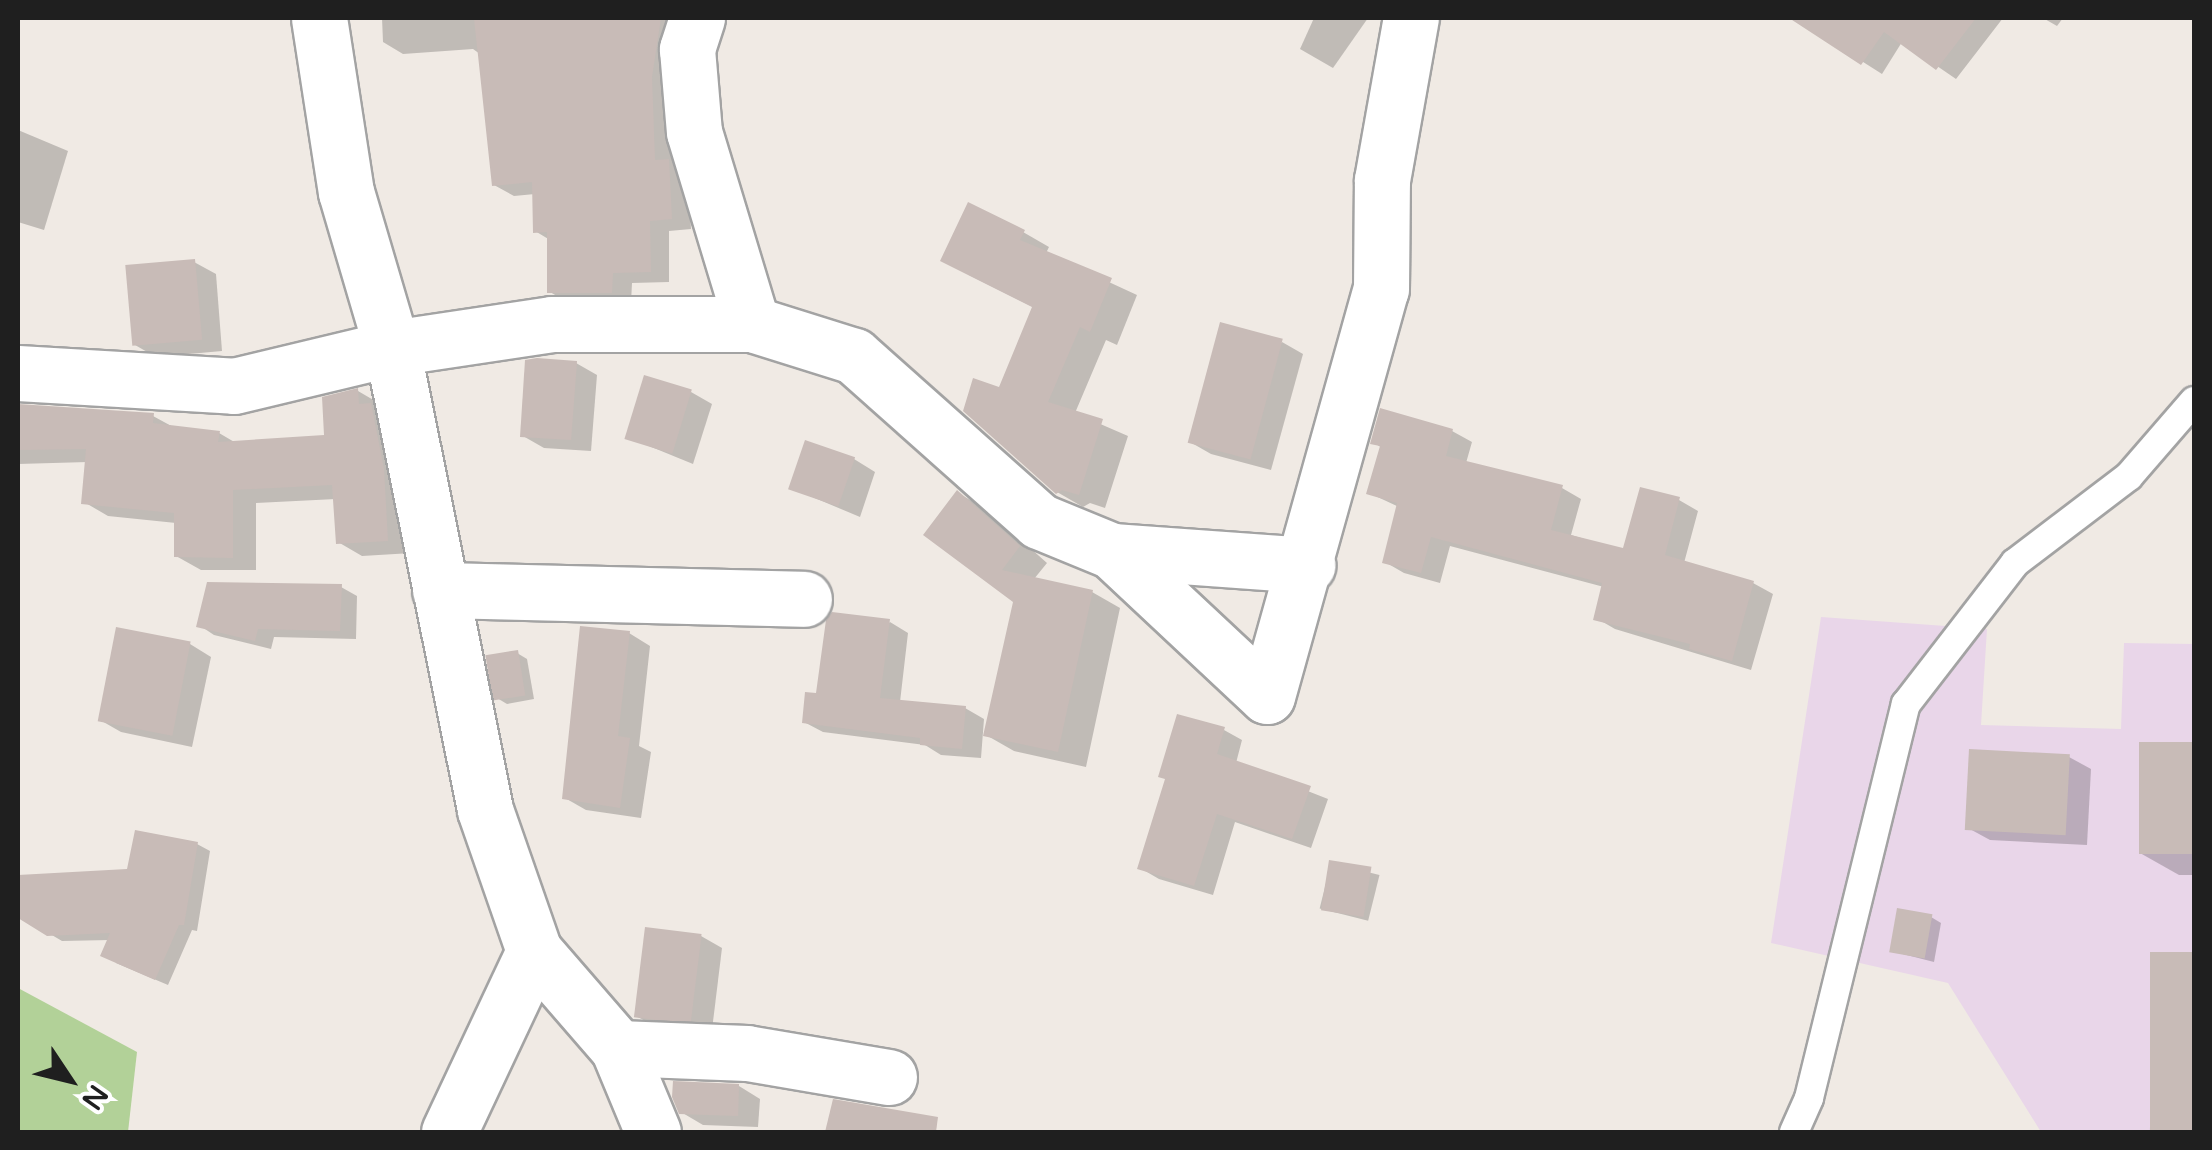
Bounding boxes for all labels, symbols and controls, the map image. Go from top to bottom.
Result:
north arrow [20,1030,120,1130]
text: N [74,1078,115,1116]

